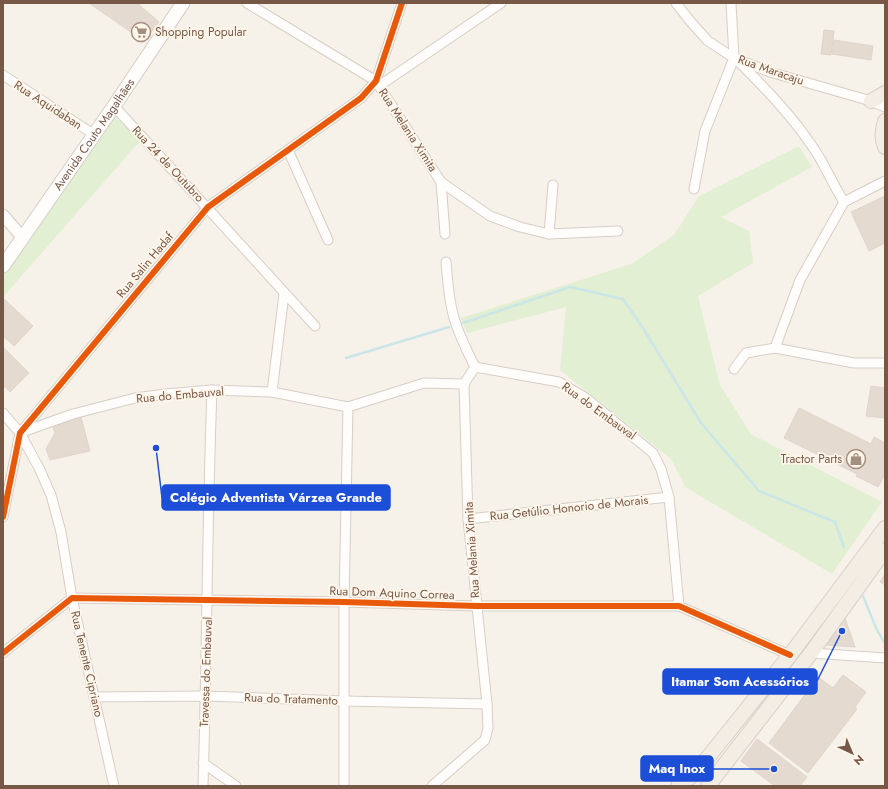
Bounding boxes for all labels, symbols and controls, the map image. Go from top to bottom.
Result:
supermarket icon: Shopping Popular [130,21,152,43]
place label: Shopping Popular [155,23,247,41]
street label: Rua Maracaju [736,50,806,90]
street label: Avenida Couto Magalhães [49,75,139,194]
street label: Rua Aquidaban [10,76,86,134]
street label: Rua Melania Ximita [374,85,442,176]
street label: Rua 24 de Outubro [128,122,209,207]
street label: Rua Salin Hadaf [112,228,178,302]
street label: Rua do Embauval [558,378,640,444]
street label: Rua do Embauval [135,382,225,408]
shop icon: Tractor Parts [845,448,867,470]
place label: Tractor Parts [781,450,842,468]
callout: Colégio Adventista Várzea Grande [162,485,390,510]
text: Colégio Adventista Várzea Grande [170,488,382,507]
street label: Rua Getúlio Honorio de Morais [489,491,649,525]
street label: Rua Melania Ximita [460,501,484,599]
street label: Rua Dom Aquino Correa [329,582,455,604]
street label: Rua Tenente Cipriano [66,609,108,719]
street label: Travessa do Embauval [195,616,217,728]
callout: Itamar Som Acessórios [663,669,817,694]
text: Itamar Som Acessórios [671,672,809,691]
street label: Rua do Tratamento [244,688,339,710]
north arrow [832,733,872,773]
text: N [850,751,868,769]
callout: Maq Inox [641,756,713,781]
text: Maq Inox [649,759,705,778]

